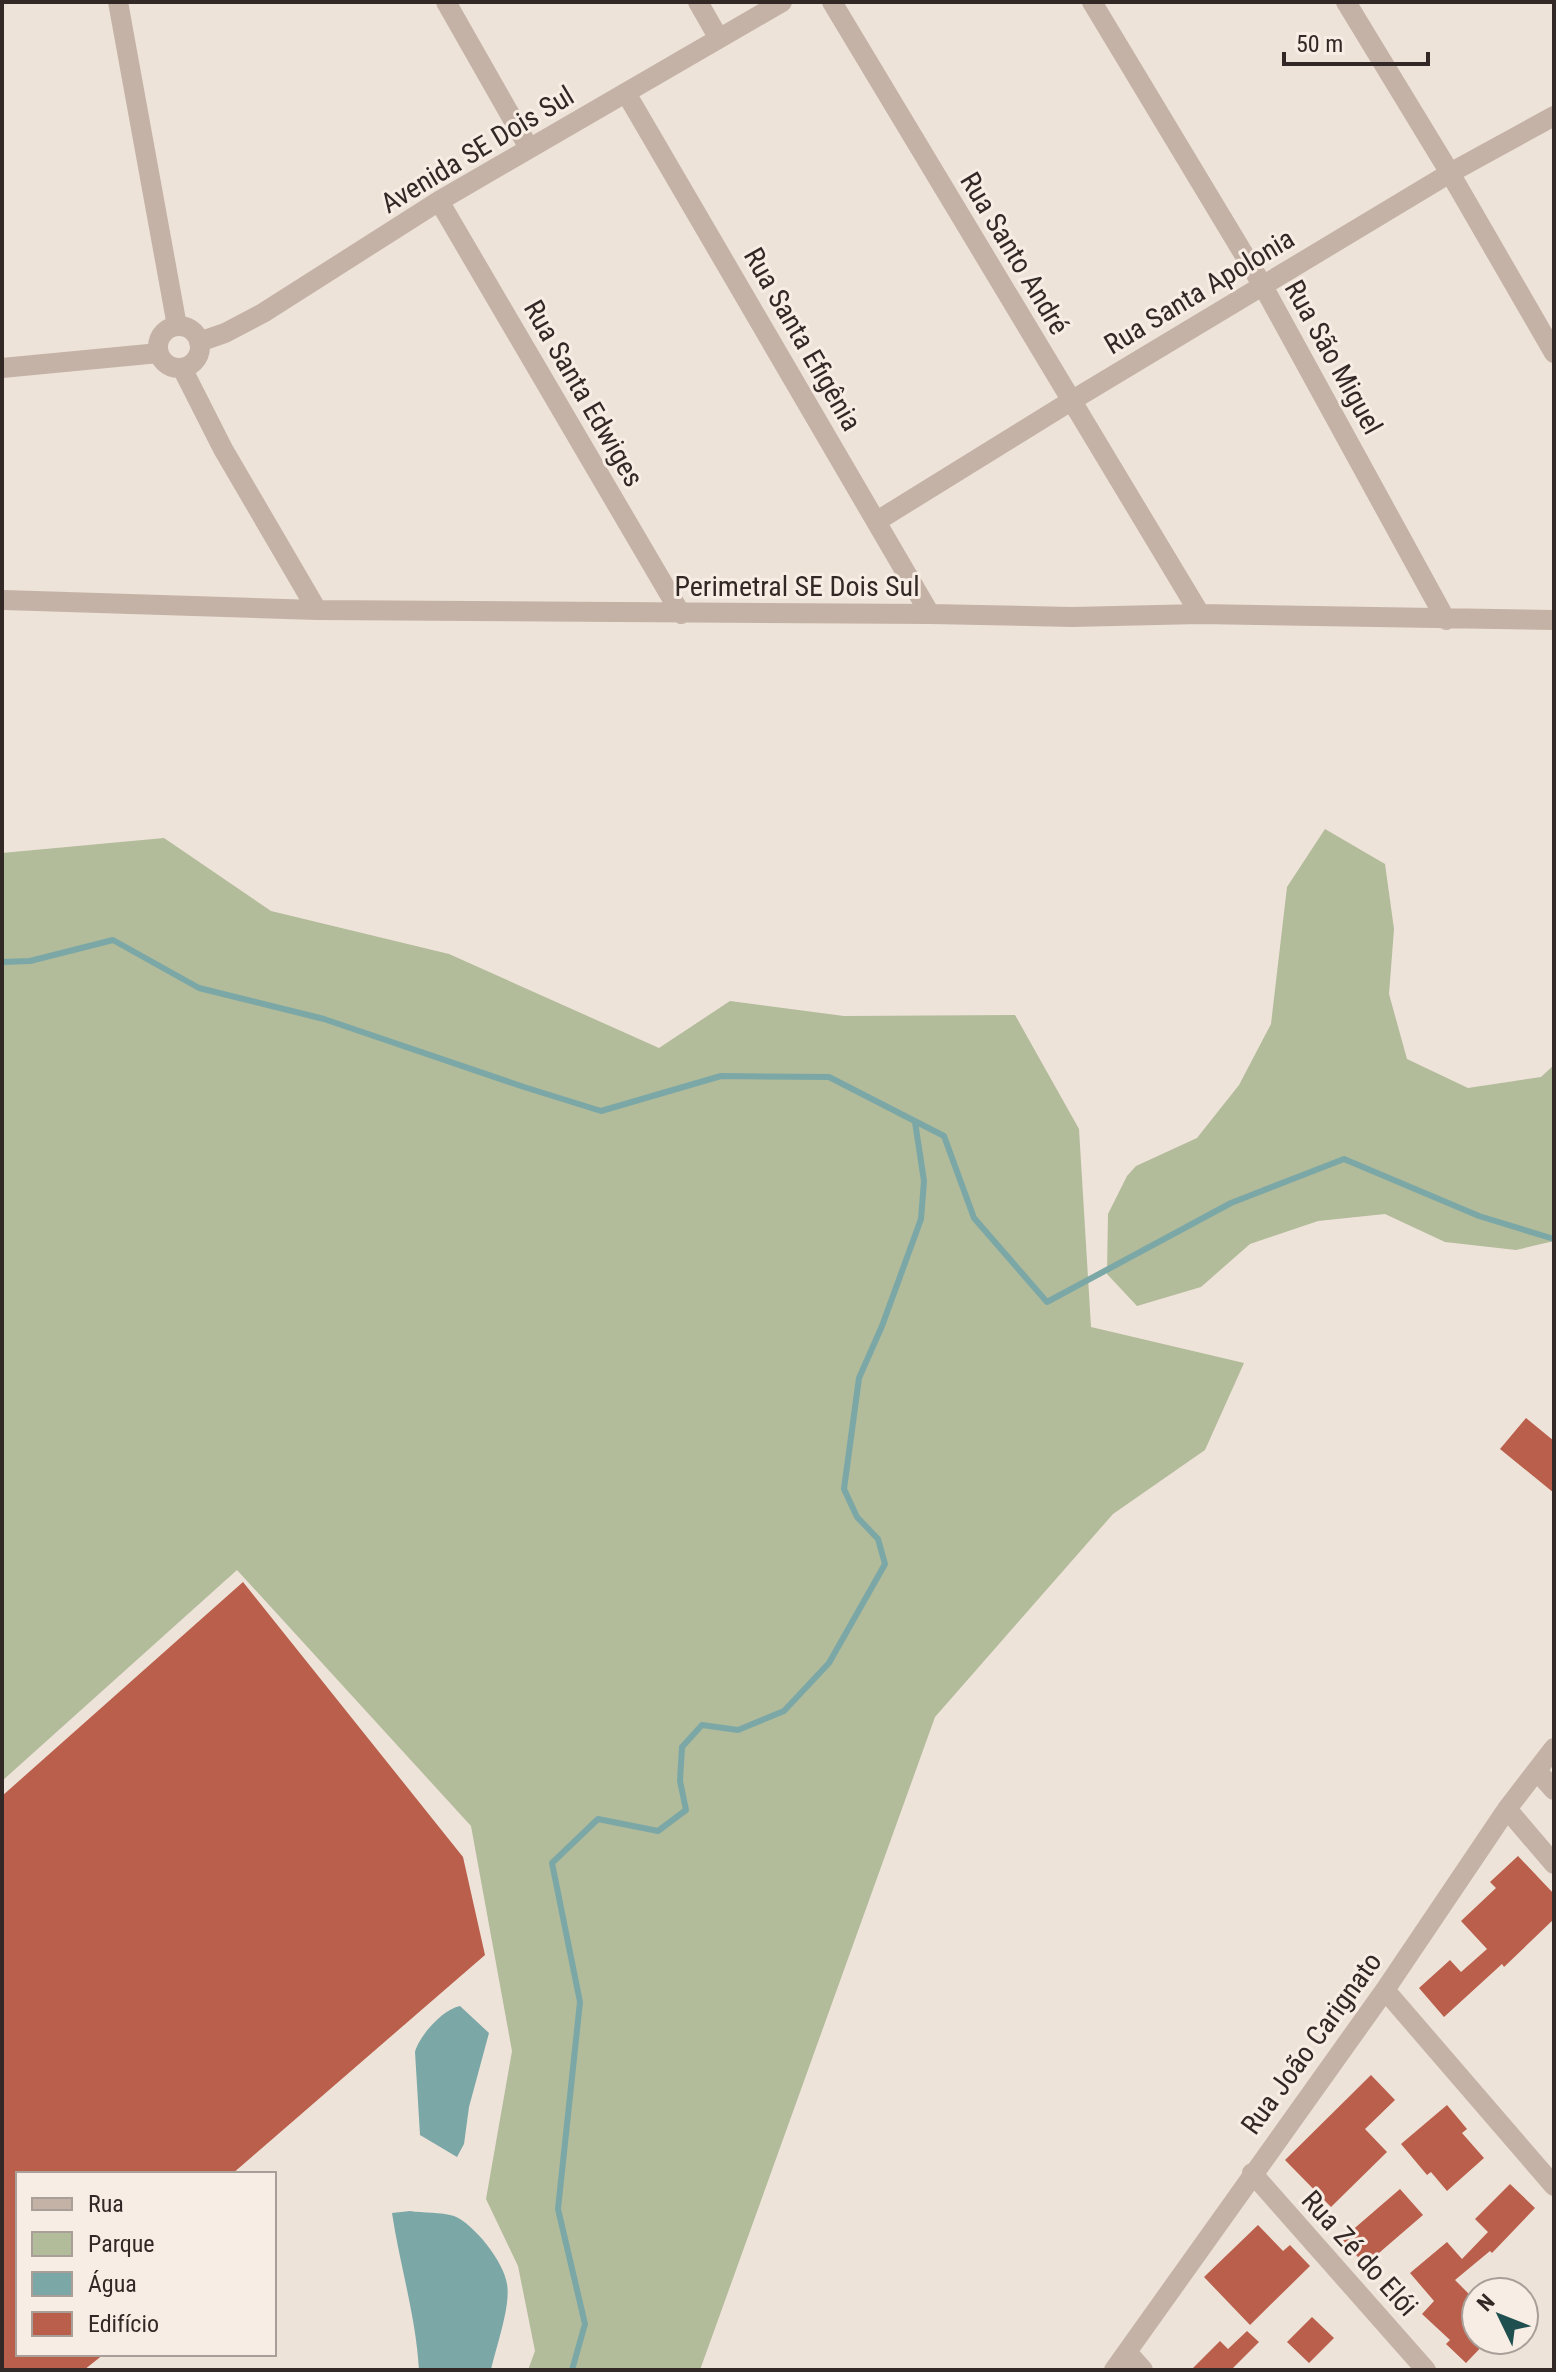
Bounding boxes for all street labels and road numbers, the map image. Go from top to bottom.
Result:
street label: Avenida SE Dois Sul [375,79,580,220]
street label: Rua Santo André [953,166,1076,340]
street label: Rua Santa Apolonia [1098,222,1300,361]
street label: Rua Santa Efigênia [737,242,868,437]
street label: Rua São Miguel [1278,274,1389,440]
street label: Rua Santa Edwiges [517,294,650,492]
street label: Perimetral SE Dois Sul [674,570,920,603]
street label: Rua João Carignato [1234,1946,1388,2141]
street label: Rua Zé do Elói [1295,2184,1425,2323]

